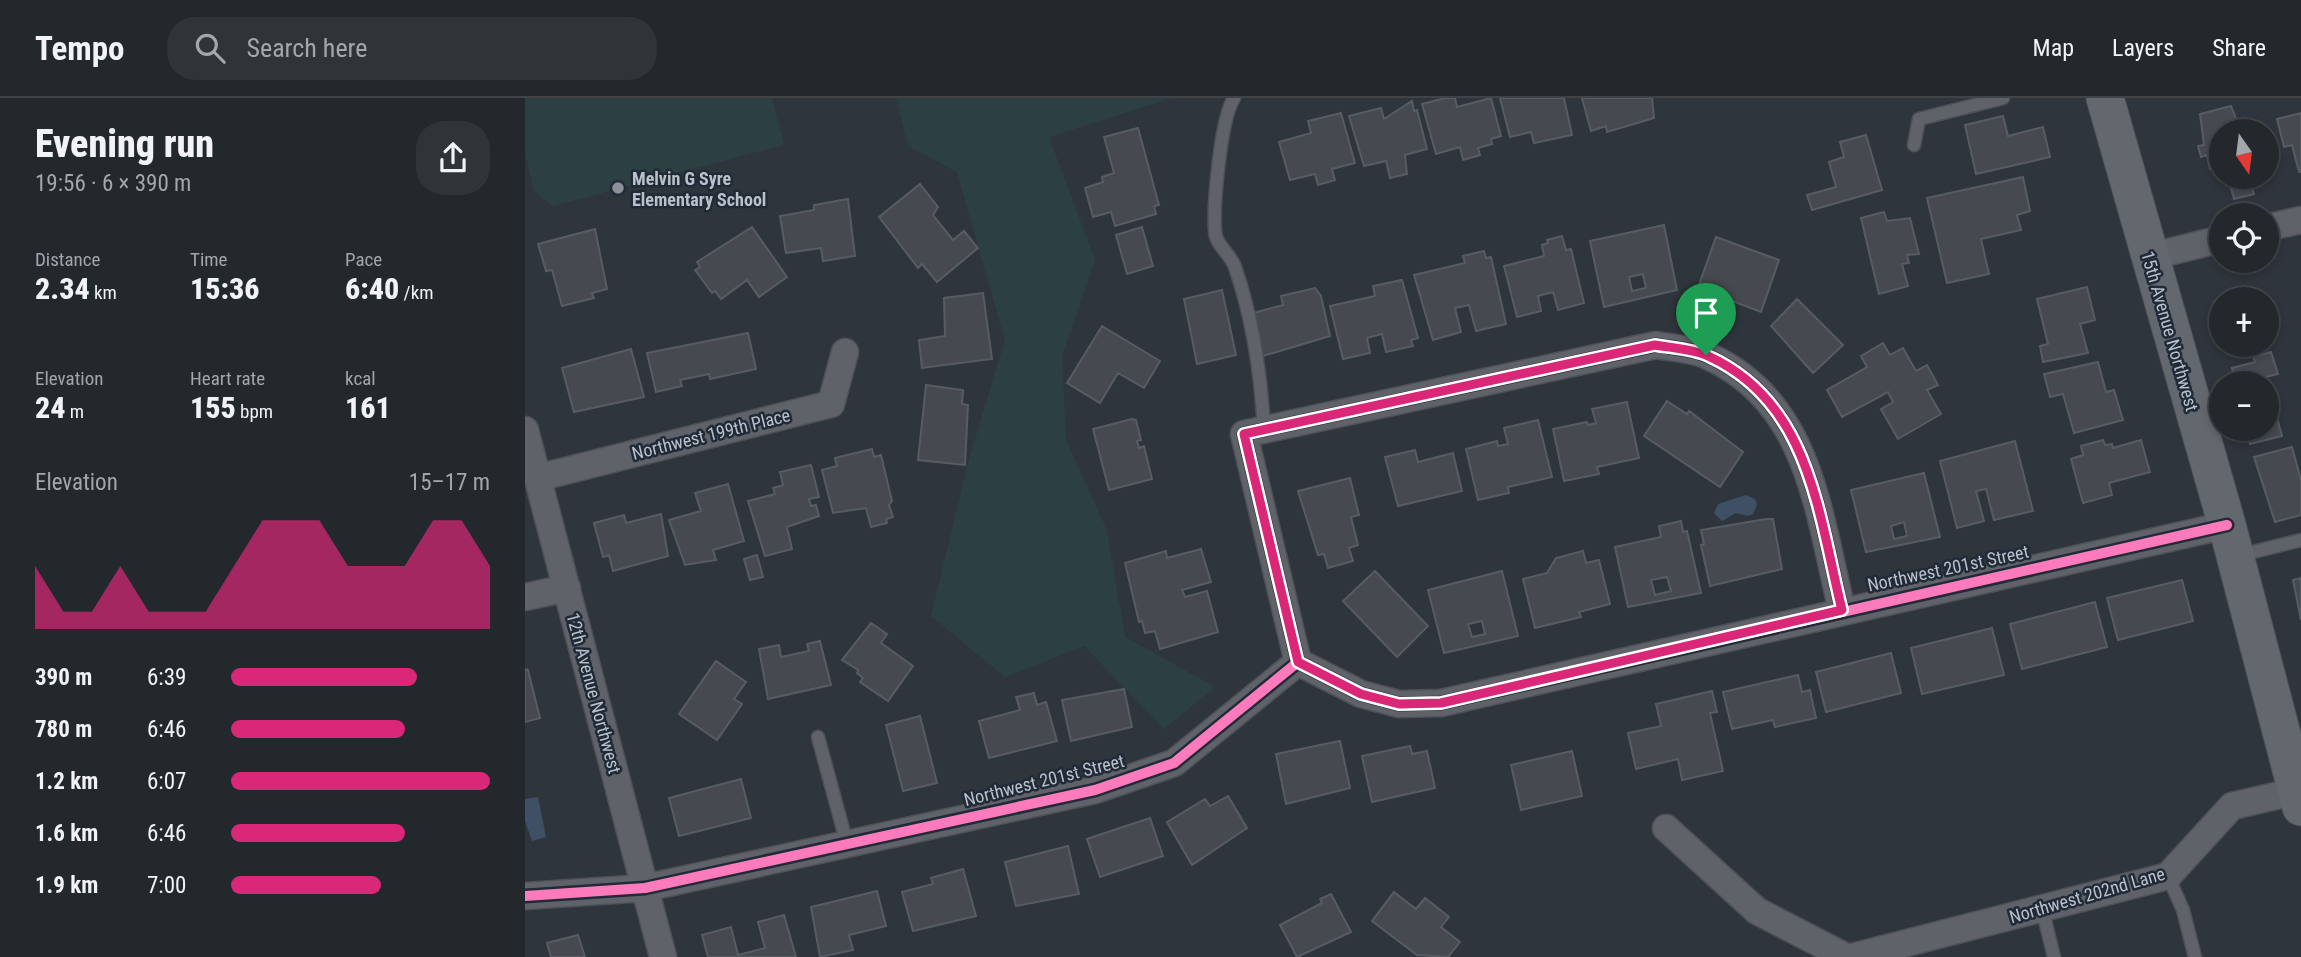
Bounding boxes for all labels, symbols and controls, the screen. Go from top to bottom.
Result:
search box [167,17,657,80]
text: Tempo [35,29,125,68]
icon: search [191,29,229,67]
text: Search here [247,33,367,63]
text: Map [2033,34,2074,62]
text: Layers [2112,34,2174,62]
text: Share [2212,34,2266,62]
north arrow [2209,119,2279,189]
map controls [2209,119,2279,441]
button: share [416,121,490,195]
text: Evening run [35,122,214,166]
place label: Melvin G Syre Elementary School [632,168,766,210]
text: 19:56 · 6 × 390 m [35,170,191,197]
marker: Melvin G Syre Elementary School [610,180,626,196]
button: locate [2209,203,2279,273]
text: Distance [35,248,100,271]
text: Time [190,248,227,271]
text: Pace [345,248,382,271]
street label: 15th Avenue Northwest [2137,248,2203,414]
text: 2.34 [35,271,90,306]
text: 15:36 [190,271,259,306]
text: 6:40 [345,271,399,306]
text: km [90,281,117,304]
text: /km [399,281,434,304]
pin [1676,283,1736,355]
button: + [2209,287,2279,357]
icon: arrive [1687,294,1725,332]
text: Elevation [35,367,103,390]
text: Heart rate [190,367,265,390]
text: kcal [345,367,376,390]
button: − [2209,371,2279,441]
text: 24 [35,390,66,425]
text: 155 [190,390,236,425]
text: 161 [345,390,391,425]
text: m [66,400,84,423]
text: bpm [236,400,273,423]
street label: Northwest 199th Place [630,404,792,464]
text: Elevation [35,469,118,496]
text: 15–17 m [409,469,490,496]
street label: Northwest 201st Street [1865,541,2031,595]
street label: 12th Avenue Northwest [562,610,626,776]
text: 390 m [35,664,92,691]
text: 6:39 [147,664,186,691]
text: 780 m [35,716,92,743]
text: 6:46 [147,716,186,743]
street label: Northwest 201st Street [962,750,1126,810]
text: 1.2 km [35,768,98,795]
text: 6:07 [147,768,186,795]
text: 1.6 km [35,820,98,847]
text: 6:46 [147,820,186,847]
street label: Northwest 202nd Lane [2007,863,2167,927]
text: 1.9 km [35,872,98,899]
text: 7:00 [147,872,186,899]

